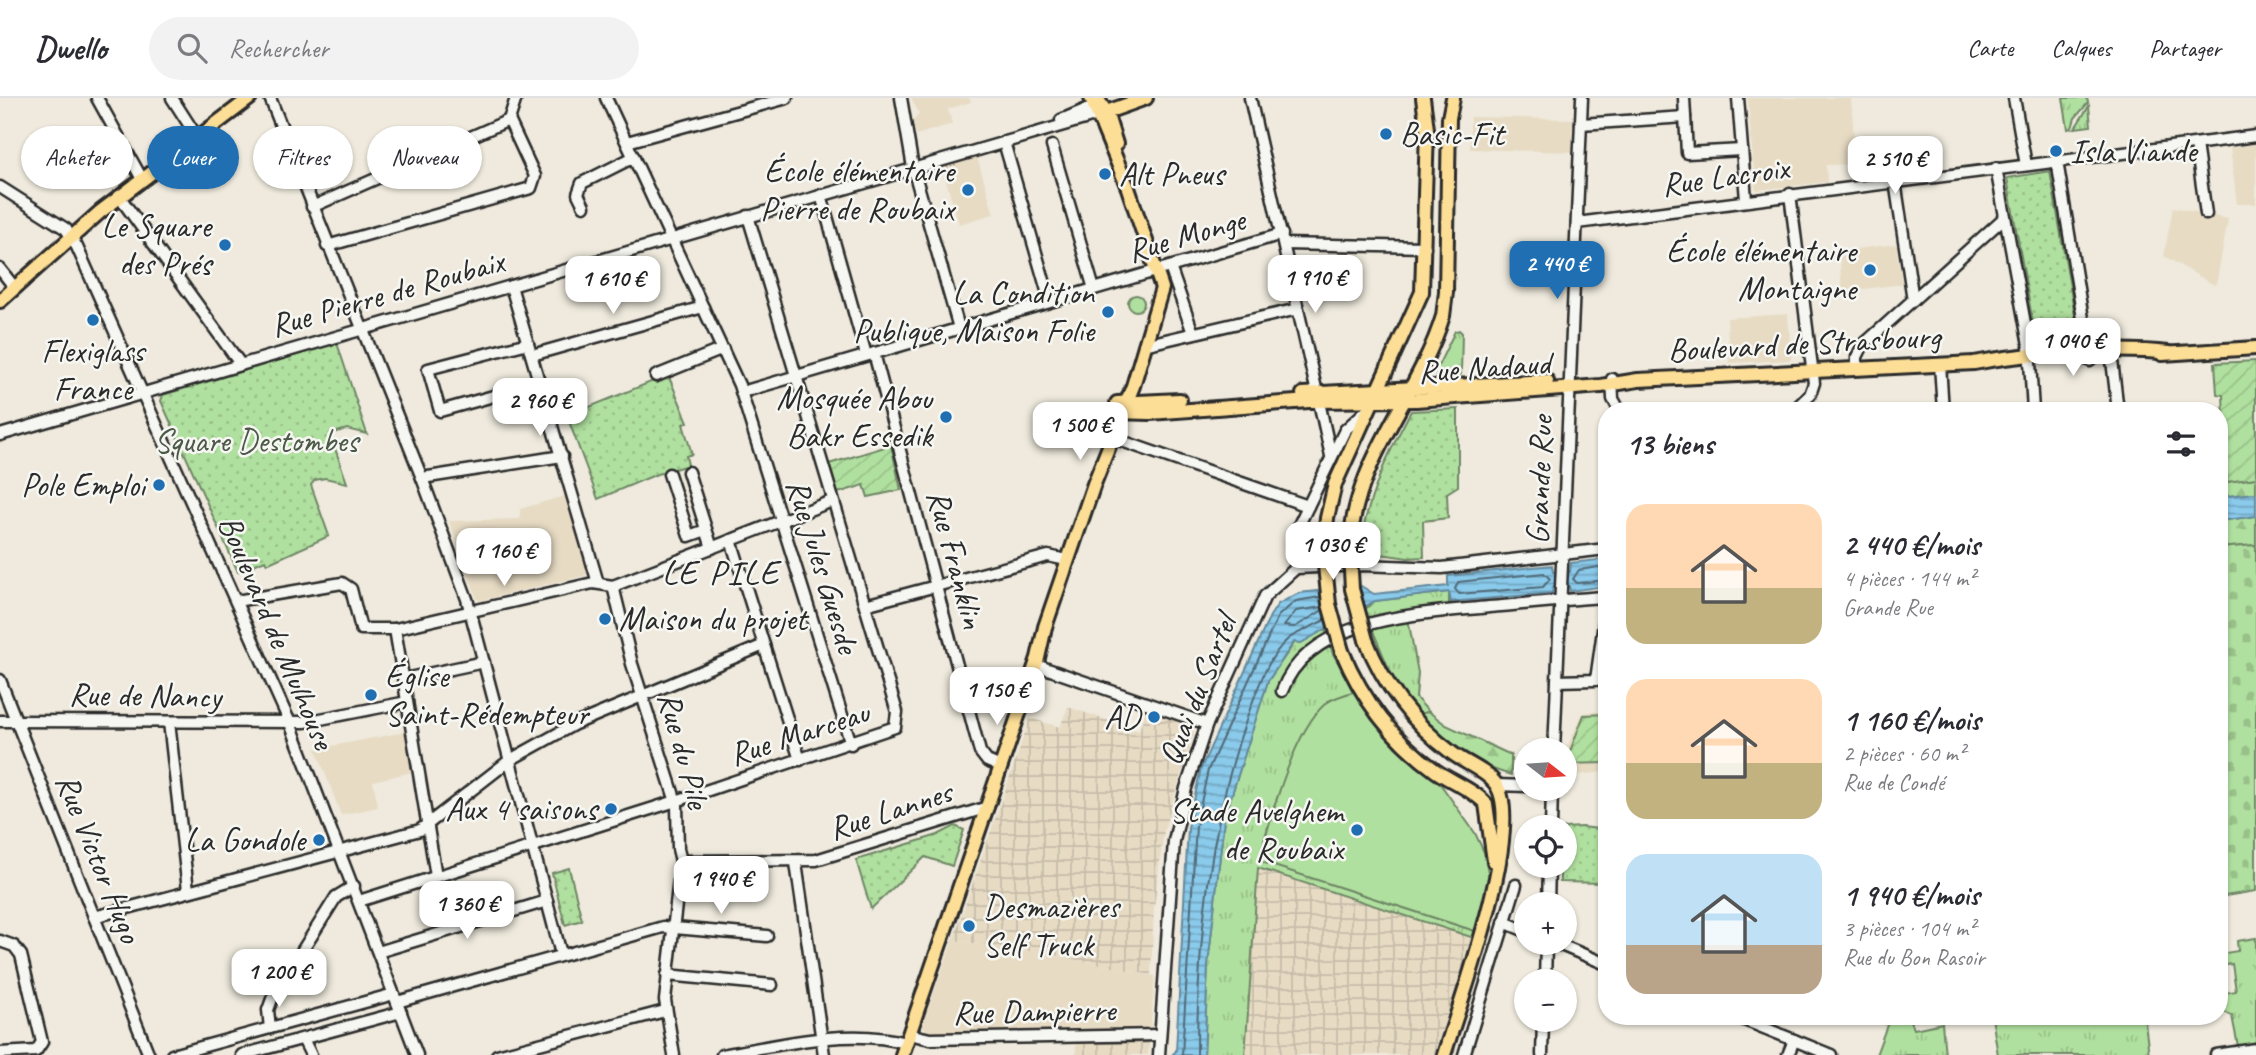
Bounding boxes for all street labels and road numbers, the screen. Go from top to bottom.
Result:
street label: Rue Lacroix [1659,146,1794,206]
street label: Rue Monge [1122,198,1252,272]
street label: Rue Pierre de Roubaix [265,239,511,346]
street label: Boulevard de Strasbourg [1667,315,1943,371]
street label: Rue Nadaud [1416,341,1557,393]
street label: Grande Rue [1516,413,1562,545]
street label: Rue Jules Guesde [777,474,870,660]
street label: Rue Franklin [917,485,995,633]
street label: Boulevard de Mulhouse [209,509,346,757]
street label: Quai du Sartel [1148,604,1248,771]
street label: Rue de Nancy [69,673,224,717]
street label: Rue du Pile [648,687,720,815]
street label: Rue Marceau [724,690,876,775]
street label: Rue Victor Hugo [46,767,152,950]
street label: Rue Lannes [823,770,959,850]
street label: Rue Dampierre [952,989,1118,1033]

